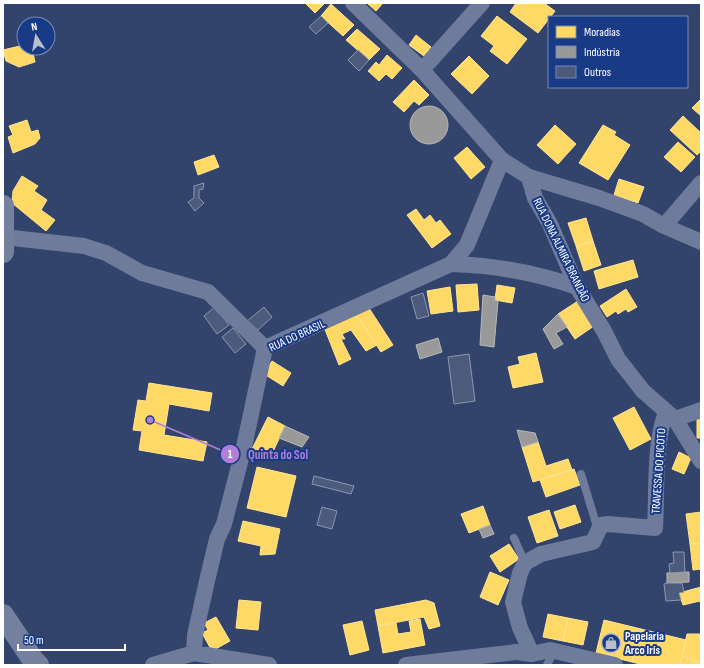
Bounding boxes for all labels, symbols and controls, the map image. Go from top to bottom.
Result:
north arrow [16,16,56,56]
legend [548,16,688,88]
text: N [30,20,38,34]
text: Moradias [584,25,620,40]
text: Indústria [584,45,620,60]
text: Outros [584,65,611,80]
street label: RUA DONA ALMIRA BRANDÃO [529,196,593,304]
street label: RUA DO BRASIL [267,316,328,355]
street label: TRAVESSA DO PICOTO [649,428,669,514]
callout: Quinta do Sol [220,442,316,467]
text: 1 [228,447,233,462]
text: Quinta do Sol [248,447,308,463]
scale bar [18,626,125,652]
place label: Papelaria Arco Irís [624,629,664,658]
shop icon: Papelaria Arco Irís [600,632,622,654]
text: 50 m [24,633,44,648]

